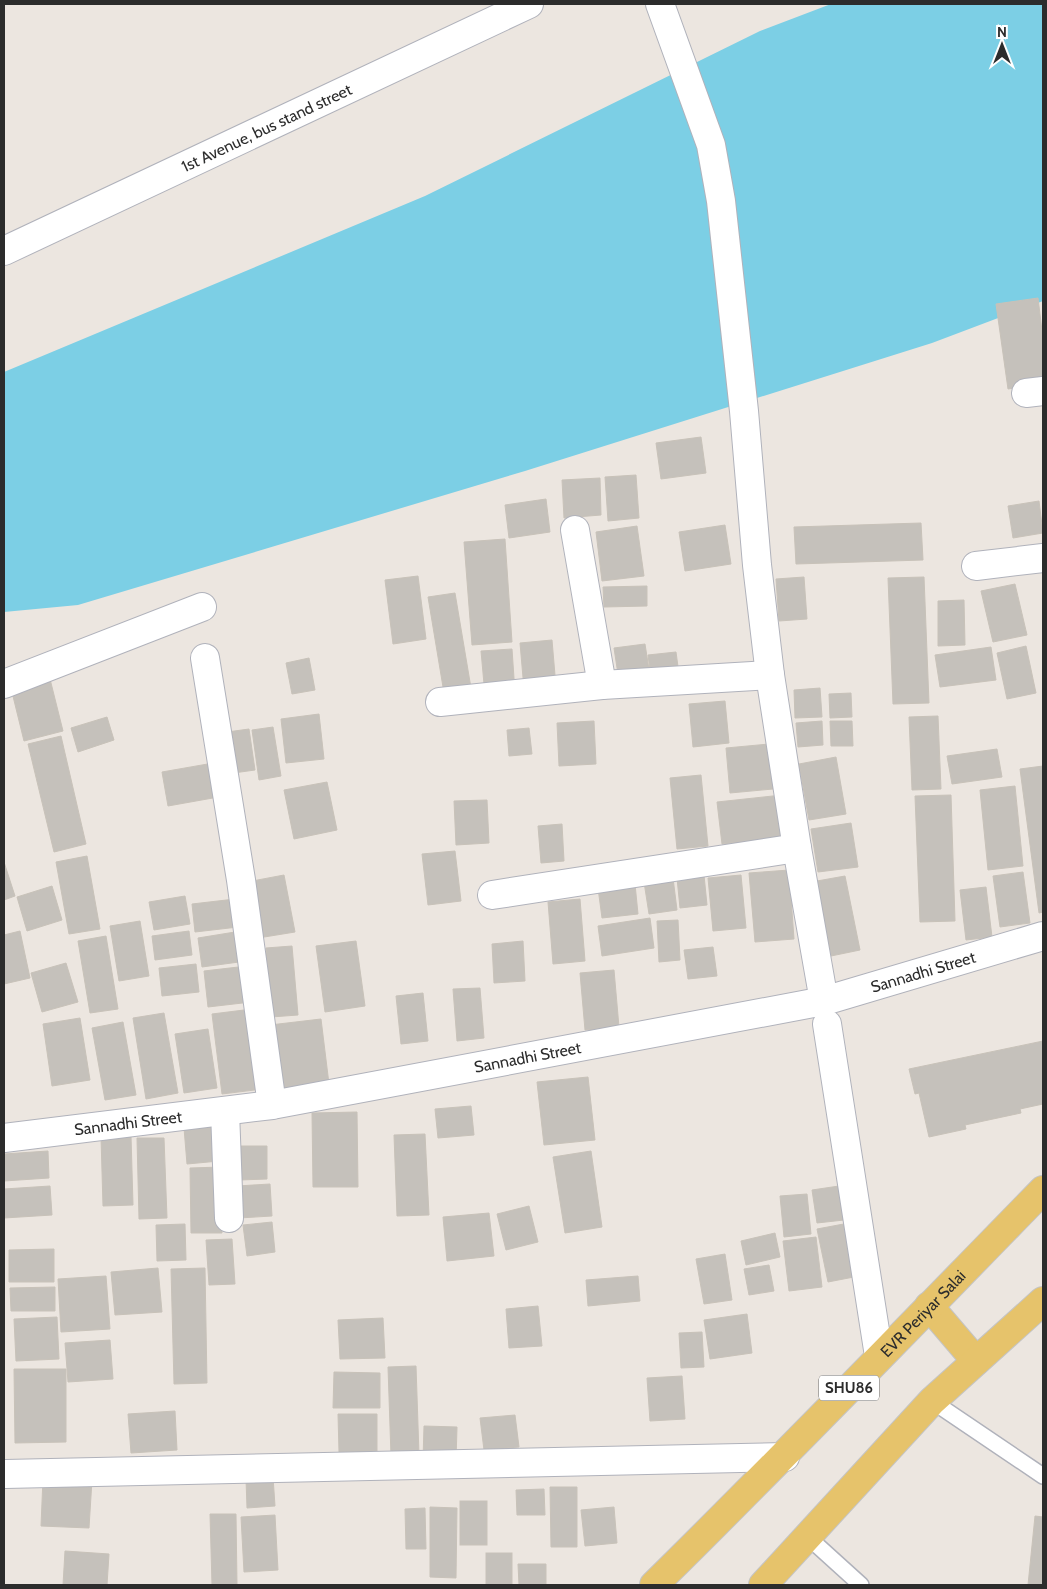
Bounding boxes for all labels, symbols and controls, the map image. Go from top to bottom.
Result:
north arrow [977,20,1027,70]
text: N [997,23,1007,41]
street label: 1st Avenue, bus stand street [178,80,355,176]
street label: Sannadhi Street [868,947,978,997]
street label: Sannadhi Street [473,1038,583,1077]
street label: Sannadhi Street [73,1107,184,1139]
street label: EVR Periyar Salai [877,1266,970,1361]
road number: SHU86 [819,1376,879,1400]

